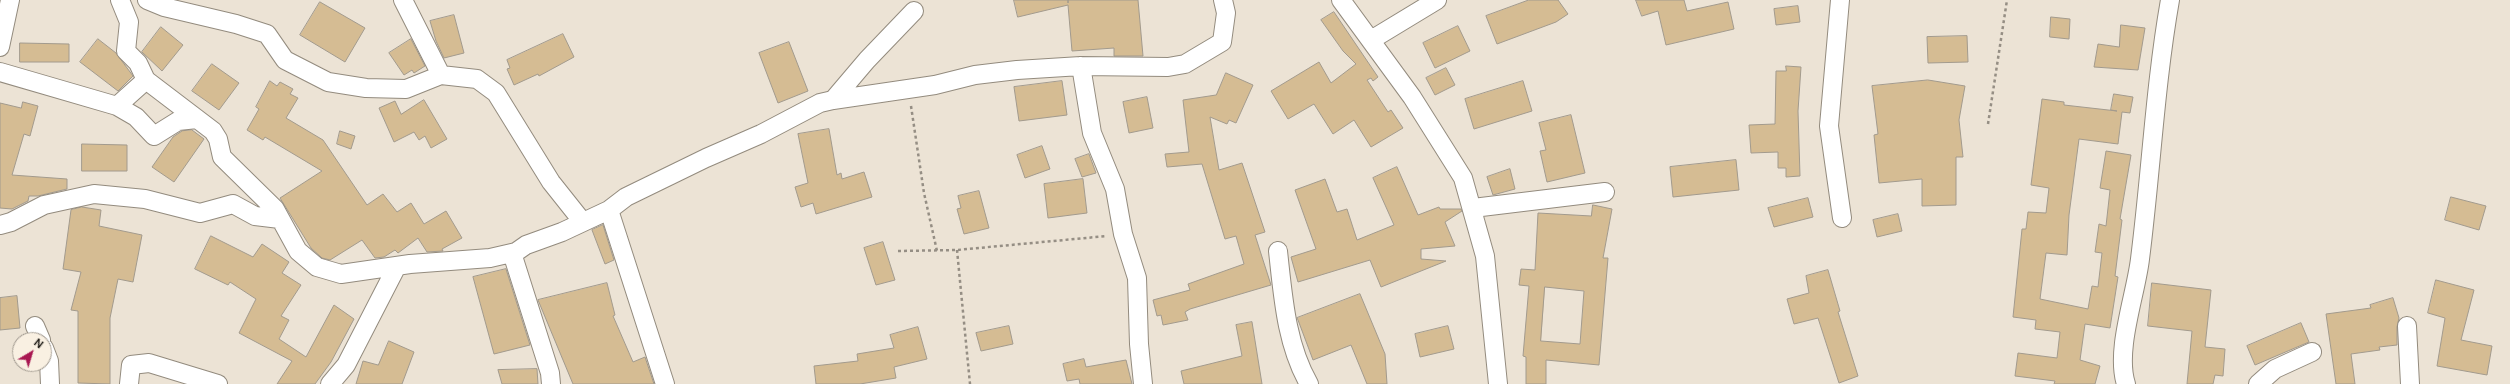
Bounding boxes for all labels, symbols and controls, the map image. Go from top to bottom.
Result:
north arrow [12,332,52,372]
text: N [31,335,46,351]

